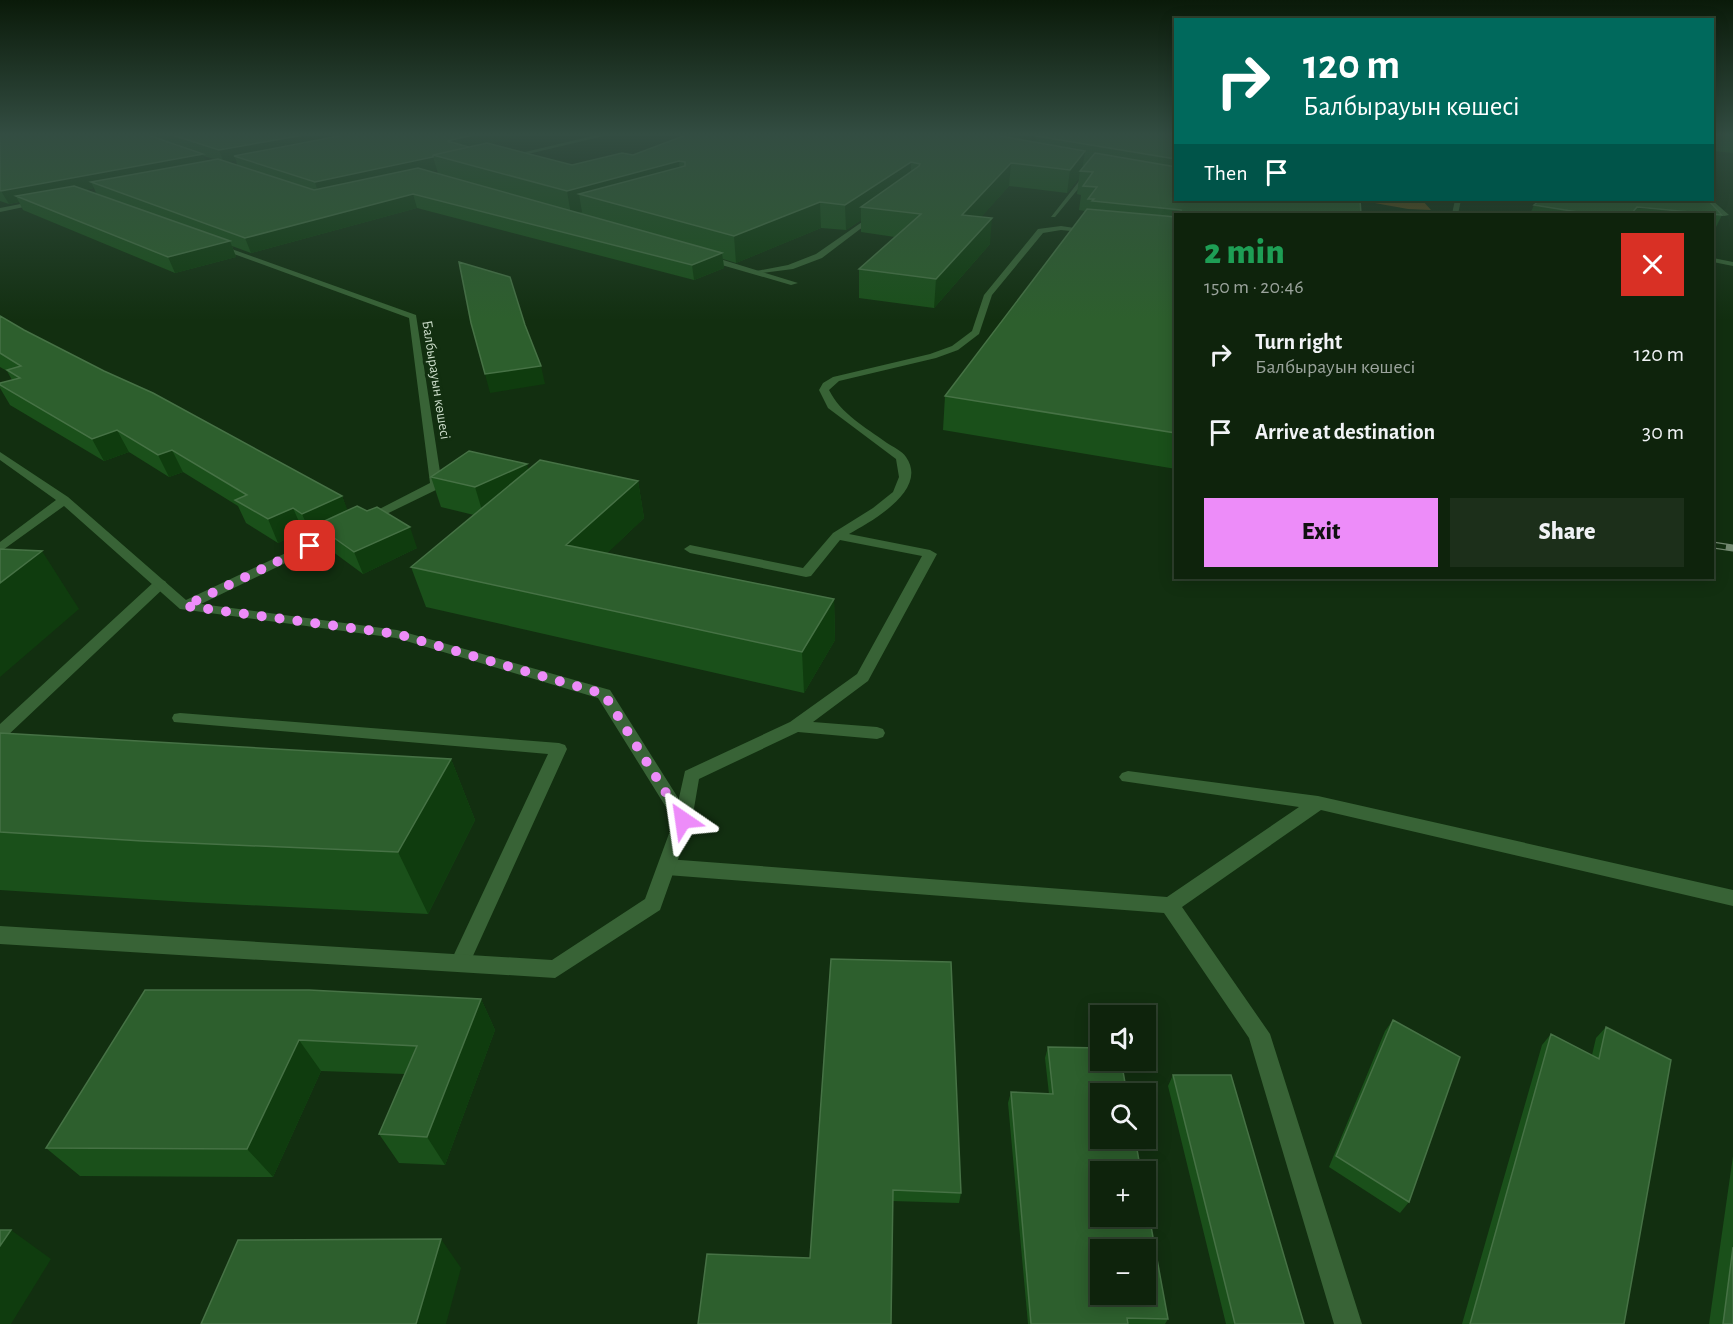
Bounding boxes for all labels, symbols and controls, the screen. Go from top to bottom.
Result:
icon: right [1204,42,1282,120]
text: 120 m [1303,44,1400,86]
text: Балбырауын көшесі [1303,93,1520,120]
icon: arrive [1260,156,1293,189]
text: Then [1204,162,1248,184]
button: close [1621,233,1684,296]
text: 2 min [1204,234,1285,270]
text: 150 m · 20:46 [1204,277,1304,297]
street label: Балбырауын көшесі [419,319,453,441]
text: Turn right [1255,331,1342,353]
icon: right [1204,338,1237,371]
text: 120 m [1634,343,1684,365]
text: Балбырауын көшесі [1255,357,1415,377]
icon: arrive [1204,416,1237,449]
text: Arrive at destination [1255,421,1435,443]
text: 30 m [1642,421,1684,443]
button: Exit [1204,498,1438,567]
button: Share [1450,498,1684,567]
pin [284,520,335,571]
icon: arrive [293,529,326,562]
position arrow [651,788,715,852]
map controls [1090,1005,1156,1305]
button: sound [1090,1005,1156,1071]
button: search [1090,1083,1156,1149]
button: + [1090,1161,1156,1227]
button: − [1090,1239,1156,1305]

